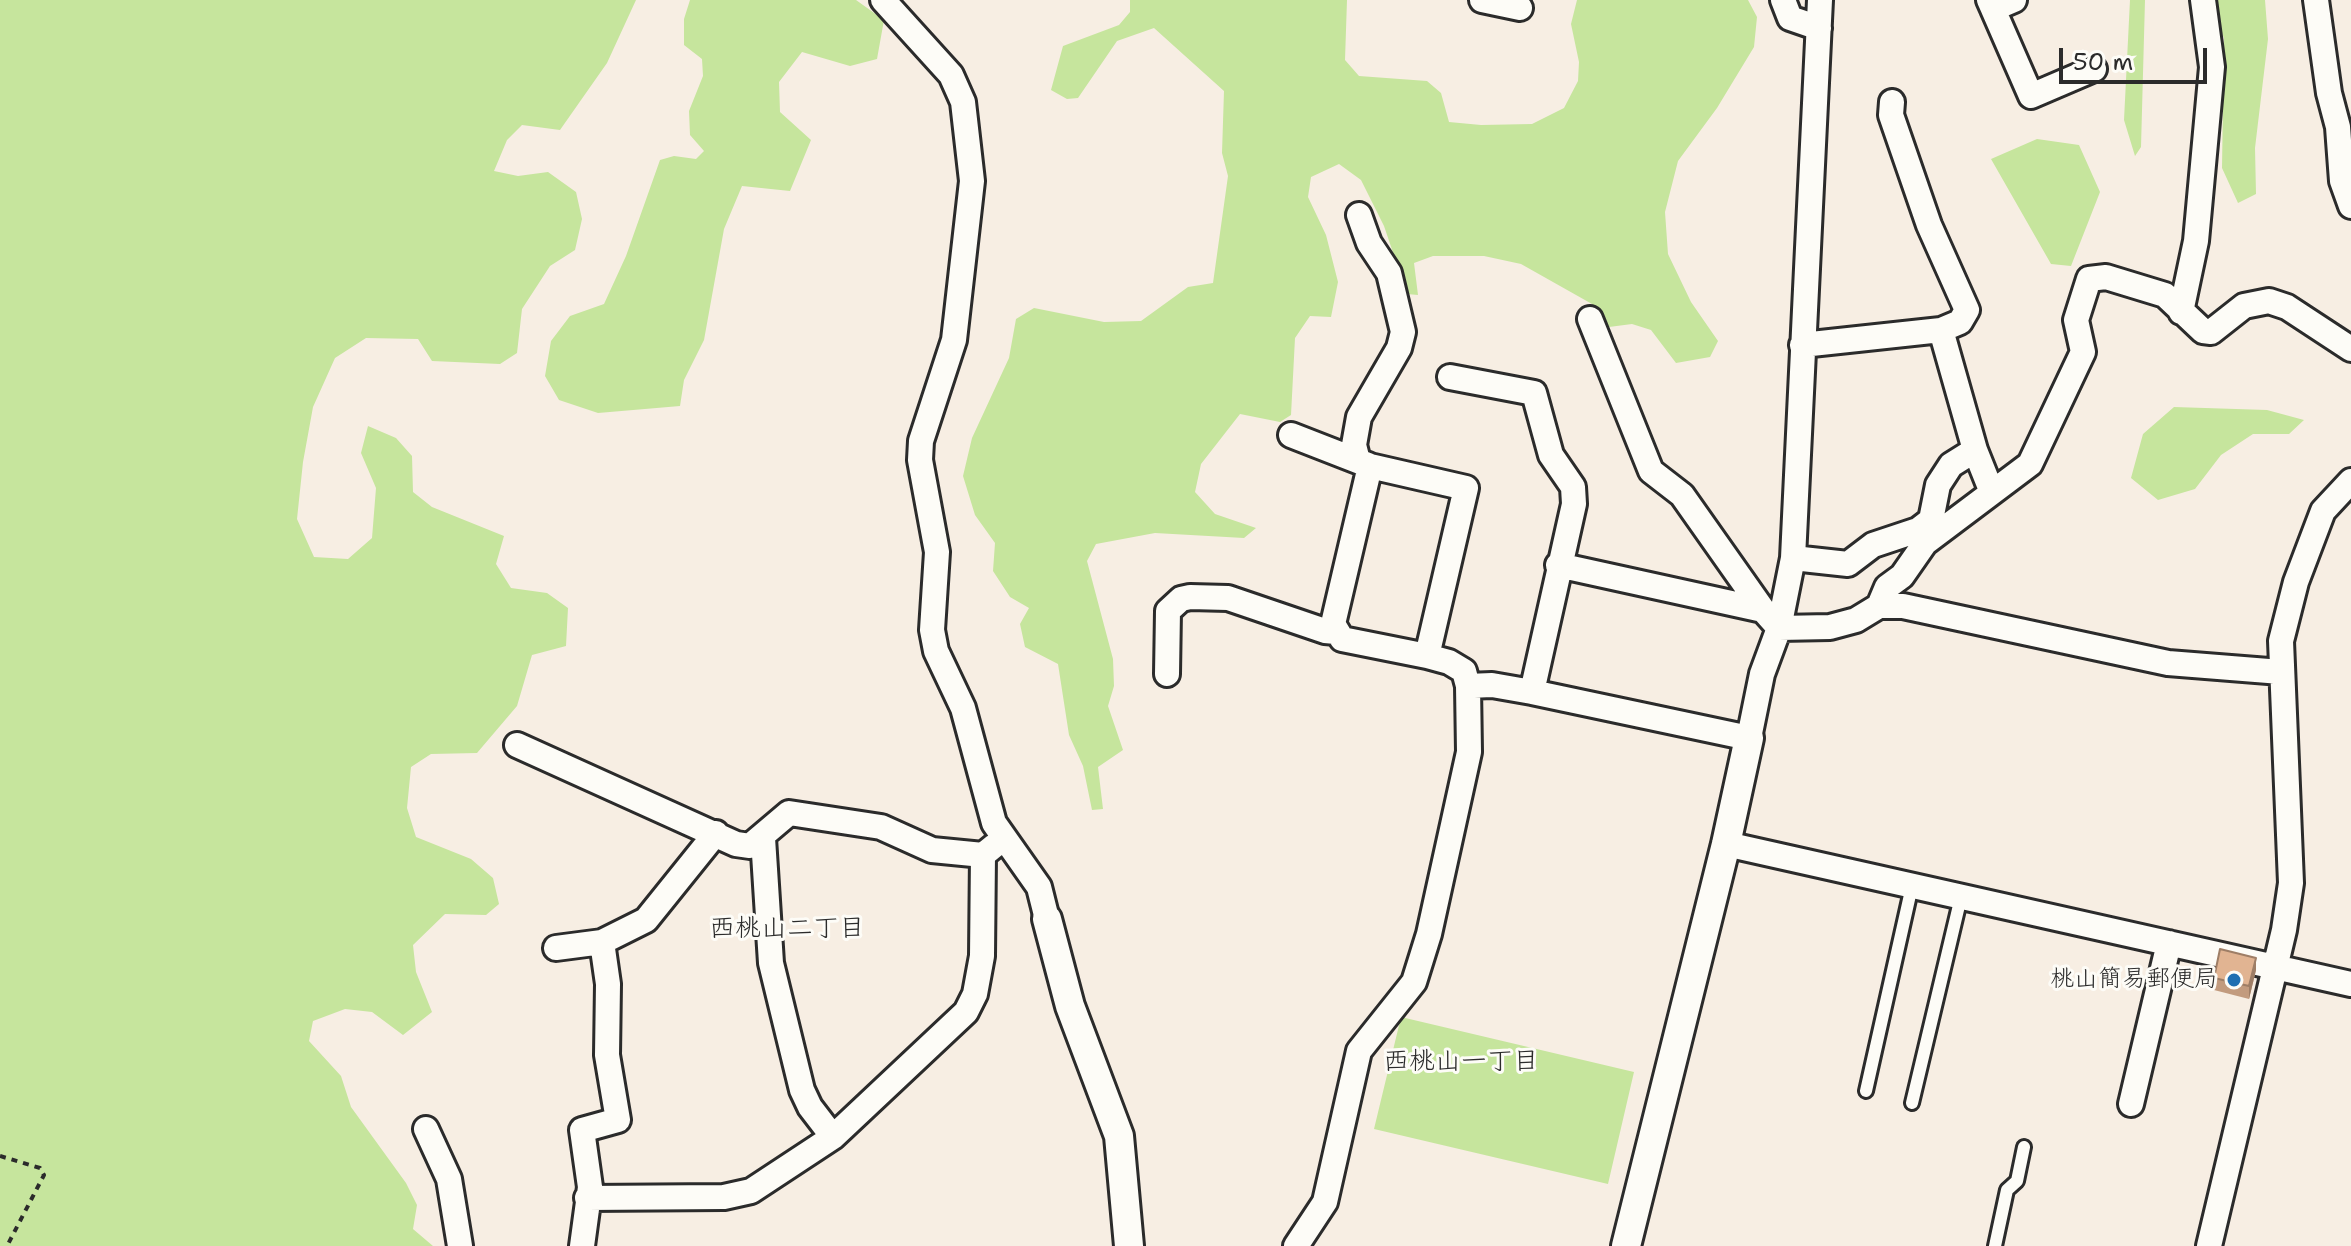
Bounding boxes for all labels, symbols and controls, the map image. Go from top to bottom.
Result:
scale bar [2063,32,2211,82]
text: 50 m [2073,46,2133,78]
district label: 西桃山二丁目 [709,913,865,945]
place label: 桃山簡易郵便局 [2050,966,2218,994]
marker: 桃山簡易郵便局 [2225,971,2243,989]
district label: 西桃山一丁目 [1383,1046,1539,1078]

